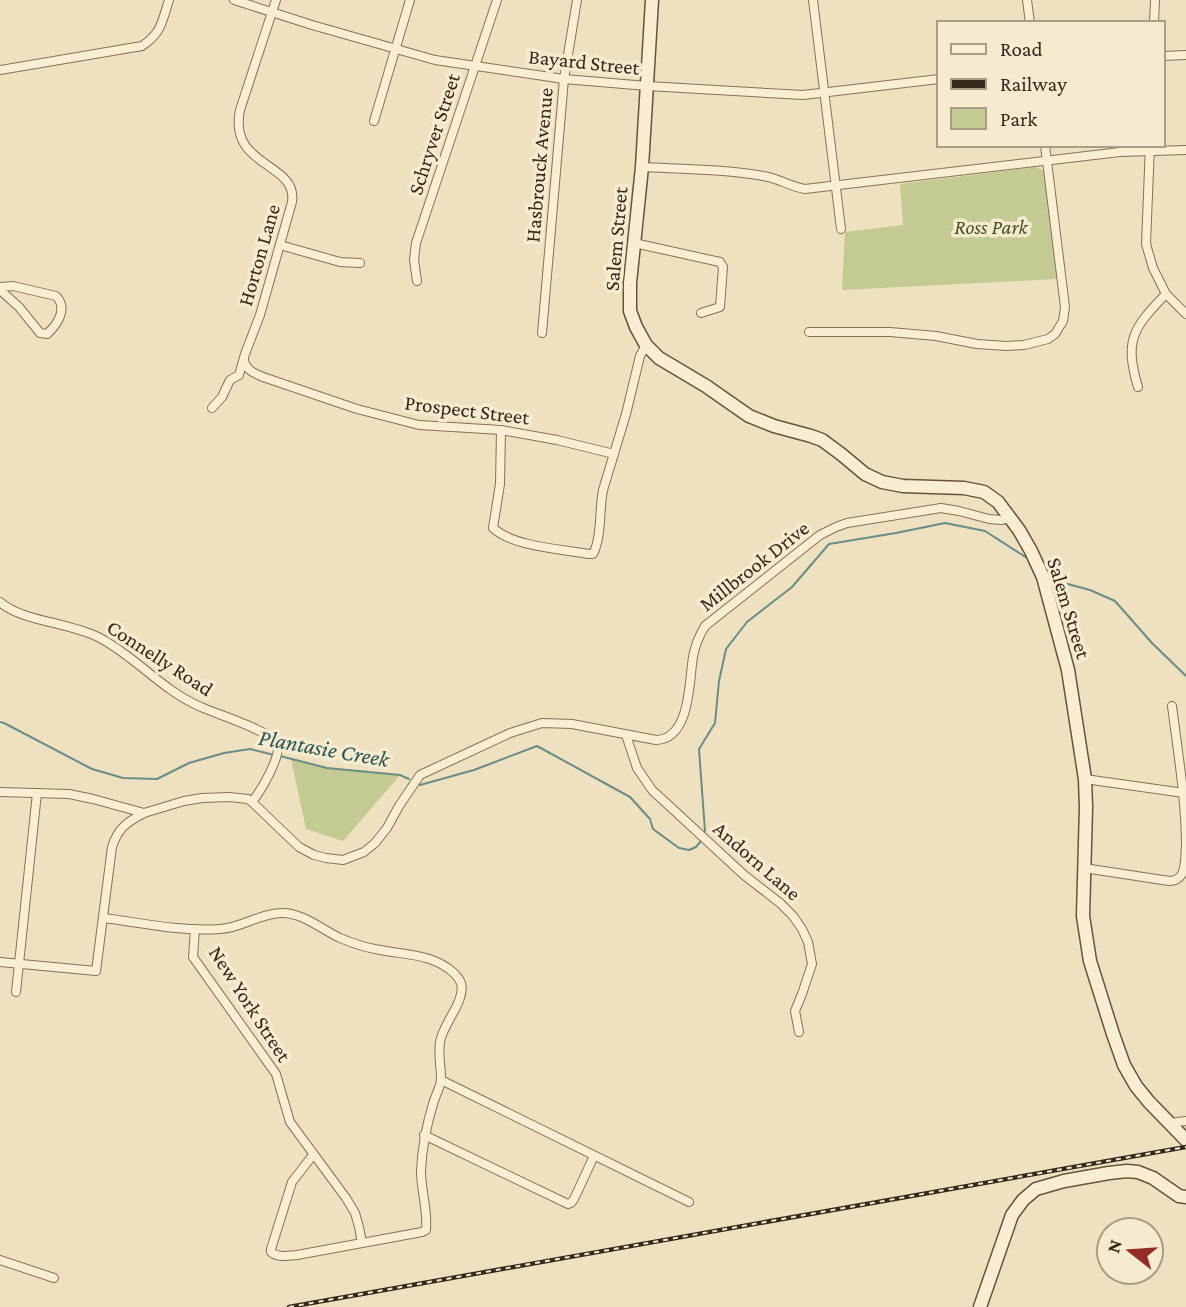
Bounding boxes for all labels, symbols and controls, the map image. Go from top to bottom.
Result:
legend [937,21,1165,147]
text: Road [1000,37,1043,61]
street label: Bayard Street [527,44,642,80]
street label: Schryver Street [403,69,465,198]
text: Railway [1000,72,1067,96]
street label: Hasbrouck Avenue [520,87,558,243]
text: Park [1000,107,1037,131]
street label: Salem Street [599,185,633,292]
street label: Horton Lane [233,201,285,309]
park label: Ross Park [954,215,1029,239]
street label: Prospect Street [403,390,532,430]
street label: Millbrook Drive [695,516,813,616]
street label: Salem Street [1042,555,1096,662]
street label: Connelly Road [102,615,218,701]
water label: Plantasie Creek [257,724,392,772]
street label: Andorn Lane [708,816,806,906]
street label: New York Street [204,942,297,1067]
north arrow [1095,1216,1165,1286]
text: N [1102,1237,1126,1255]

